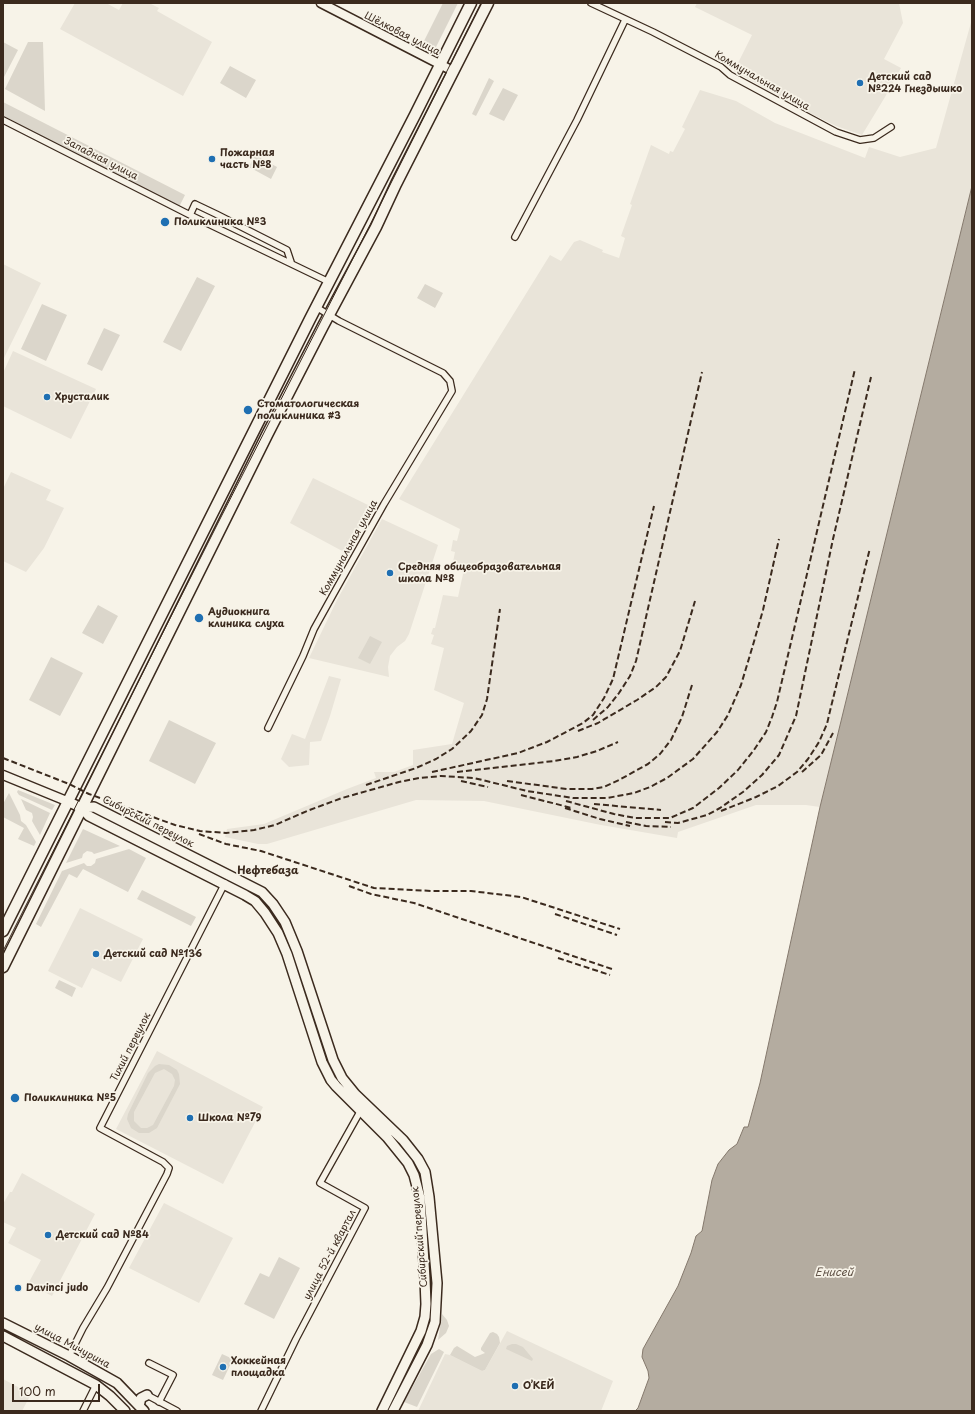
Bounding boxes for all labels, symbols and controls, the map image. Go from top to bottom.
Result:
street label: Шёлковая улица [362,10,442,58]
street label: Коммунальная улица [712,49,812,113]
place label: Детский сад №224 Гнездышко [868,71,962,94]
marker: Детский сад №224 Гнездышко [855,78,865,88]
street label: Западная улица [62,135,140,183]
place label: Пожарная часть №8 [220,147,275,170]
marker: Пожарная часть №8 [207,154,217,164]
marker: Поликлиника №3 [159,216,171,228]
place label: Поликлиника №3 [174,216,266,228]
place label: Хрусталик [55,391,109,403]
marker: Хрусталик [42,392,52,402]
place label: Стоматологическая поликлиника #3 [257,398,359,422]
marker: Стоматологическая поликлиника #3 [242,404,254,416]
street label: Коммунальная улица [318,498,380,598]
place label: Средняя общеобразовательная школа №8 [398,561,561,584]
marker: Средняя общеобразовательная школа №8 [385,568,395,578]
place label: Аудиокнига клиника слуха [208,606,285,630]
marker: Аудиокнига клиника слуха [193,612,205,624]
street label: Сибирский переулок [100,794,196,850]
district label: Нефтебаза [237,864,299,878]
place label: Детский сад №136 [104,948,202,960]
marker: Детский сад №136 [91,949,101,959]
street label: Тихий переулок [108,1011,154,1083]
marker: Поликлиника №5 [9,1092,21,1104]
place label: Поликлиника №5 [24,1092,116,1104]
place label: Школа №79 [198,1112,262,1124]
marker: Школа №79 [185,1113,195,1123]
street label: Сибирский переулок [410,1186,430,1288]
street label: улица 52-й квартал [301,1208,359,1302]
place label: Детский сад №84 [56,1229,149,1241]
marker: Детский сад №84 [43,1230,53,1240]
water label: Енисей [815,1266,853,1280]
place label: Davinci judo [26,1282,88,1294]
marker: Davinci judo [13,1283,23,1293]
street label: улица Мичурина [32,1321,112,1371]
place label: Хоккейная площадка [231,1355,286,1378]
marker: Хоккейная площадка [218,1362,228,1372]
scale bar [14,1376,102,1402]
place label: О’КЕЙ [523,1380,554,1392]
marker: О’КЕЙ [510,1381,520,1391]
text: 100 m [19,1382,56,1400]

